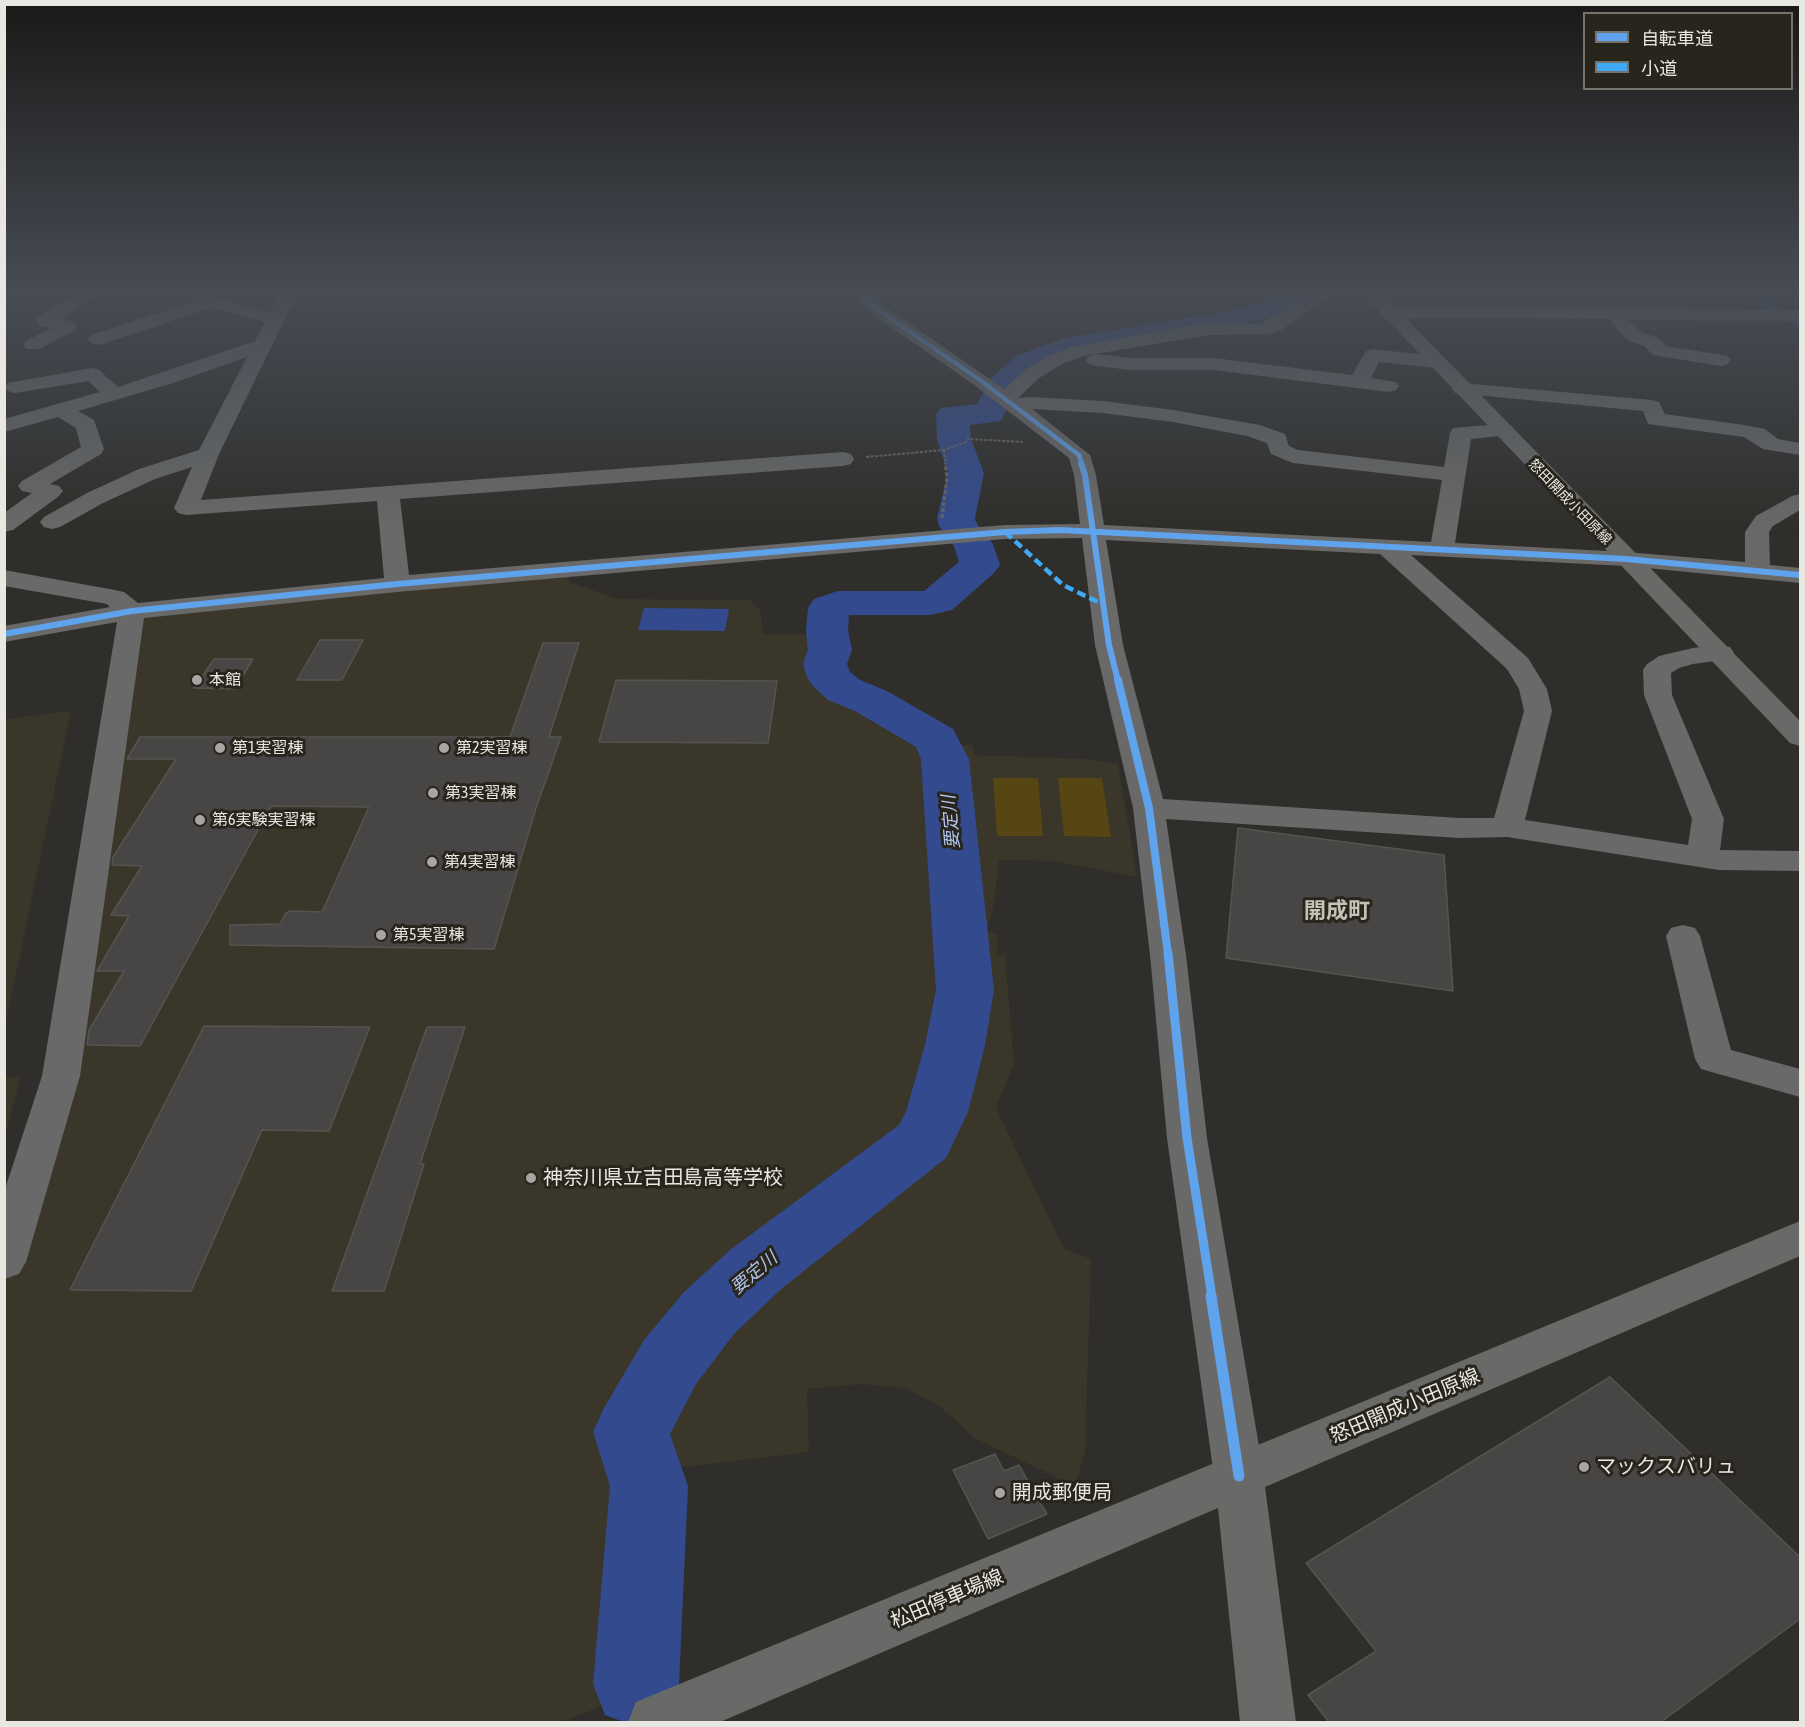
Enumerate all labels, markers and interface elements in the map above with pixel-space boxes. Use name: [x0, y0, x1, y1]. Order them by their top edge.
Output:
legend: [1583, 12, 1793, 90]
text: 自転車道: [1641, 28, 1713, 49]
text: 小道: [1641, 58, 1677, 79]
street label: 怒田開成小田原線: [1525, 456, 1615, 548]
place label: 本館: [209, 670, 241, 690]
marker: 本館: [190, 673, 204, 687]
place label: 第1実習棟: [232, 738, 304, 758]
place label: 第2実習棟: [456, 738, 528, 758]
marker: 第1実習棟: [213, 741, 227, 755]
marker: 第2実習棟: [437, 741, 451, 755]
place label: 第3実習棟: [445, 783, 517, 803]
marker: 第3実習棟: [426, 786, 440, 800]
water label: 要定川: [938, 794, 964, 850]
place label: 第6実験実習棟: [212, 810, 316, 830]
marker: 第6実験実習棟: [193, 813, 207, 827]
place label: 第4実習棟: [444, 852, 516, 872]
marker: 第4実習棟: [425, 855, 439, 869]
district label: 開成町: [1304, 898, 1370, 924]
place label: 第5実習棟: [393, 925, 465, 945]
marker: 第5実習棟: [374, 928, 388, 942]
place label: 神奈川県立吉田島高等学校: [543, 1166, 783, 1190]
marker: 神奈川県立吉田島高等学校: [524, 1171, 538, 1185]
water label: 要定川: [726, 1247, 782, 1299]
street label: 怒田開成小田原線: [1327, 1364, 1483, 1448]
place label: マックスバリュ: [1596, 1455, 1736, 1479]
marker: マックスバリュ: [1577, 1460, 1591, 1474]
place label: 開成郵便局: [1012, 1481, 1112, 1505]
marker: 開成郵便局: [993, 1486, 1007, 1500]
street label: 松田停車場線: [887, 1565, 1007, 1633]

